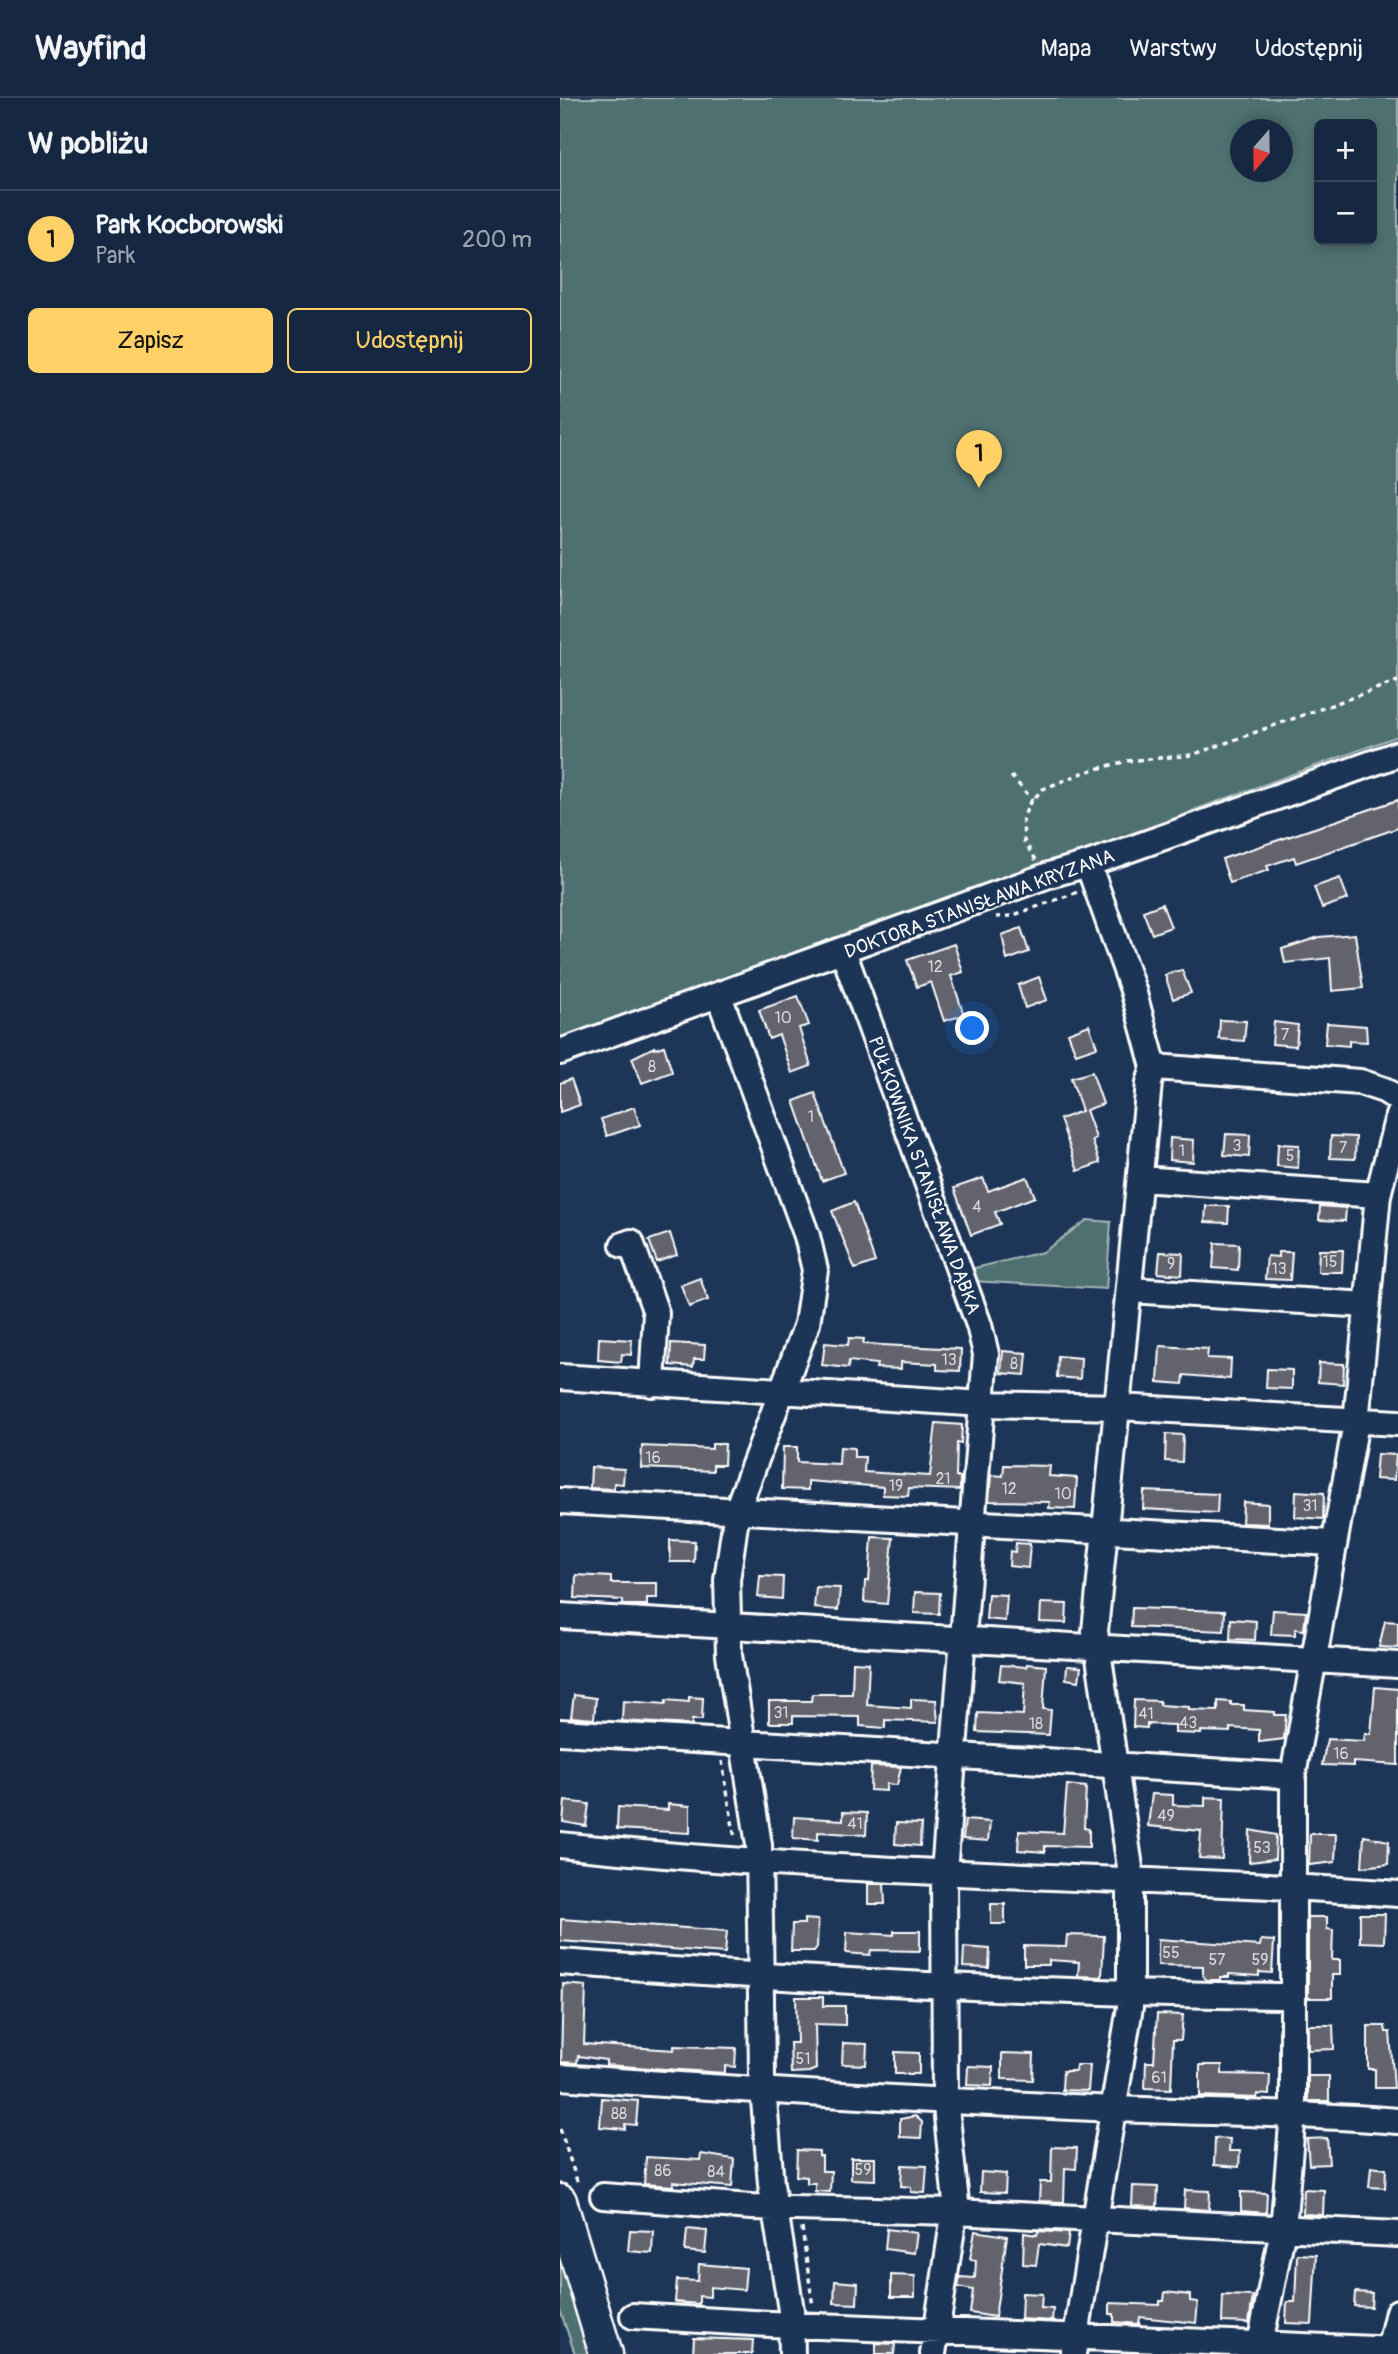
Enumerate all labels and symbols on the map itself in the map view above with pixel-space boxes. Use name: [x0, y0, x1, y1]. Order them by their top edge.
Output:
north arrow: [1230, 119, 1293, 182]
pin: 1: [956, 430, 1002, 488]
street label: DOKTORA STANISŁAWA KRYZANA: [841, 844, 1118, 964]
house number: 12: [927, 957, 943, 977]
house number: 10: [774, 1008, 792, 1028]
your location: [955, 1011, 989, 1045]
house number: 7: [1281, 1025, 1290, 1045]
street label: PUŁKOWNIKA STANISŁAWA DĄBKA: [862, 1033, 986, 1318]
house number: 8: [648, 1057, 656, 1077]
house number: 1: [808, 1107, 814, 1127]
house number: 3: [1233, 1136, 1242, 1156]
house number: 7: [1339, 1138, 1348, 1158]
house number: 1: [1179, 1141, 1185, 1161]
house number: 5: [1286, 1146, 1294, 1166]
house number: 4: [972, 1197, 982, 1217]
house number: 15: [1323, 1252, 1337, 1272]
house number: 9: [1167, 1254, 1175, 1274]
house number: 13: [1271, 1259, 1287, 1279]
house number: 13: [941, 1350, 957, 1370]
house number: 8: [1010, 1354, 1018, 1374]
house number: 16: [645, 1448, 661, 1468]
house number: 21: [935, 1469, 951, 1489]
house number: 19: [889, 1476, 903, 1496]
house number: 12: [1001, 1479, 1017, 1499]
house number: 10: [1054, 1484, 1072, 1504]
house number: 31: [1302, 1496, 1318, 1516]
house number: 31: [773, 1703, 789, 1723]
house number: 41: [1138, 1704, 1154, 1724]
house number: 43: [1179, 1713, 1197, 1733]
house number: 18: [1029, 1714, 1043, 1734]
house number: 16: [1333, 1744, 1349, 1764]
house number: 49: [1157, 1806, 1175, 1826]
house number: 41: [847, 1814, 863, 1834]
house number: 53: [1253, 1838, 1271, 1858]
house number: 55: [1162, 1943, 1180, 1963]
house number: 57: [1208, 1950, 1226, 1970]
house number: 59: [1252, 1950, 1268, 1970]
house number: 51: [796, 2049, 810, 2069]
house number: 61: [1151, 2068, 1167, 2088]
house number: 88: [611, 2104, 627, 2124]
house number: 59: [855, 2160, 871, 2180]
house number: 86: [654, 2161, 672, 2181]
house number: 84: [707, 2162, 725, 2182]

